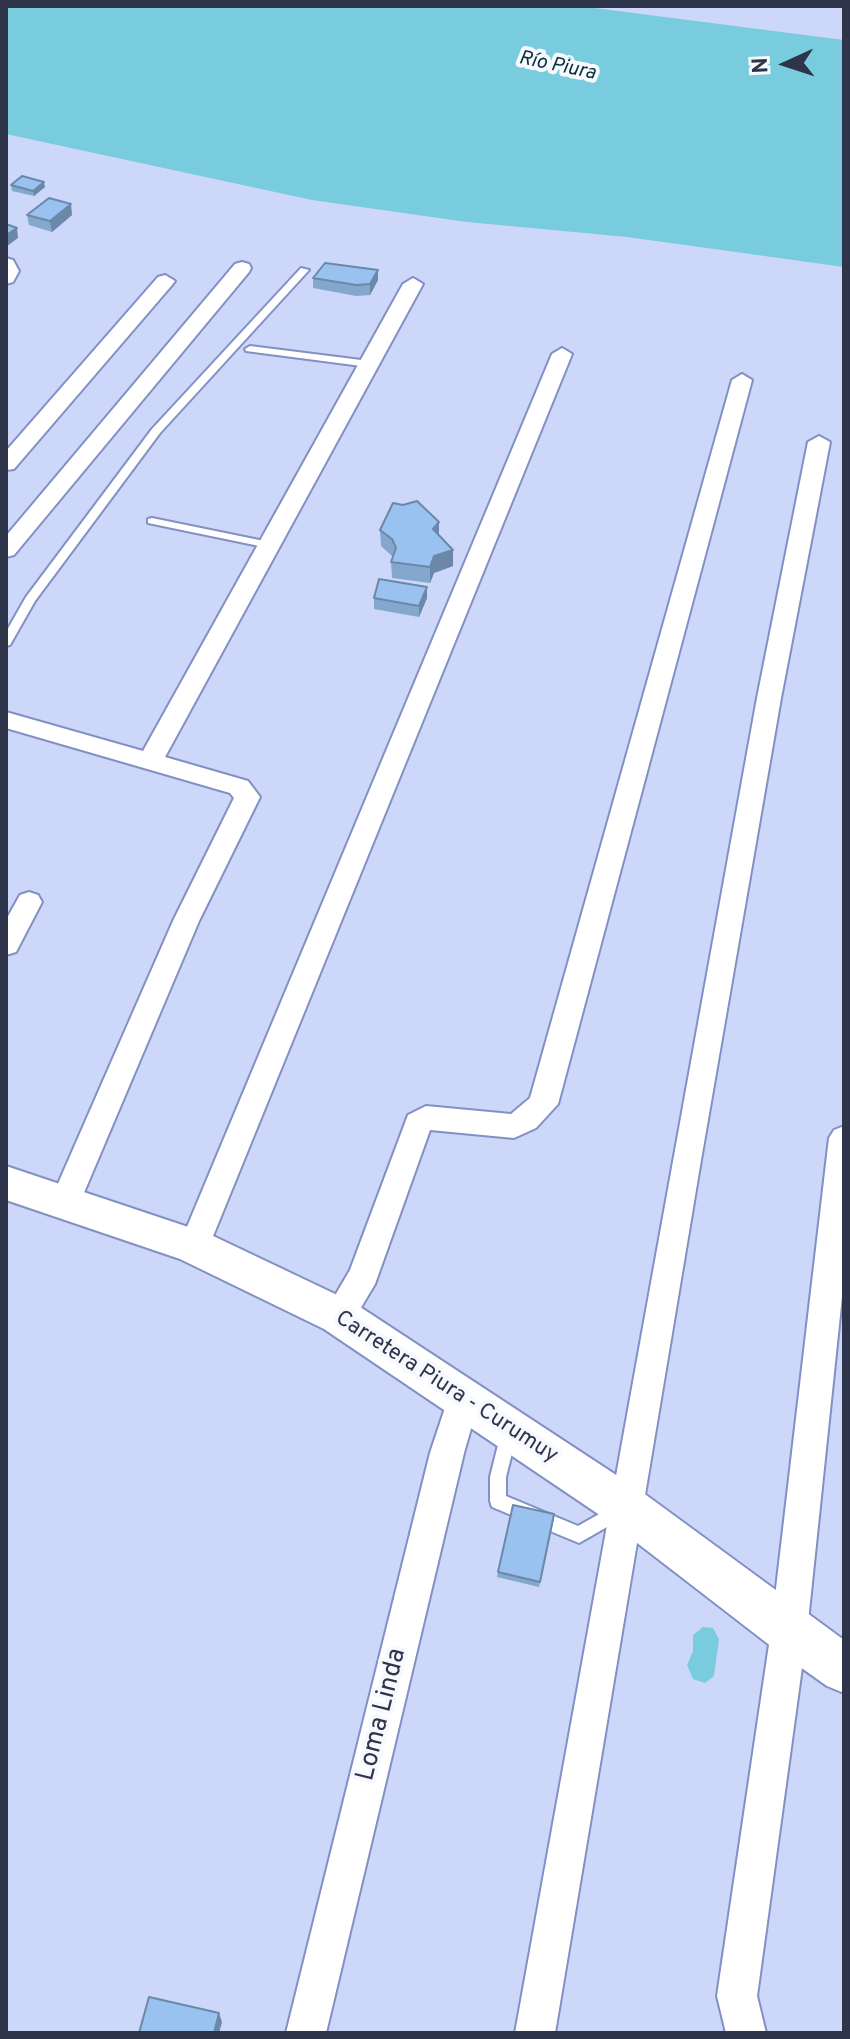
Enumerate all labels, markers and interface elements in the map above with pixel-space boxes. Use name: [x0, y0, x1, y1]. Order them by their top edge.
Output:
north arrow: [746, 24, 826, 104]
water label: Río Piura: [516, 47, 598, 87]
text: N: [748, 57, 775, 74]
street label: Carretera Piura - Curumuy: [330, 1306, 562, 1470]
street label: Loma Linda: [351, 1646, 415, 1784]

